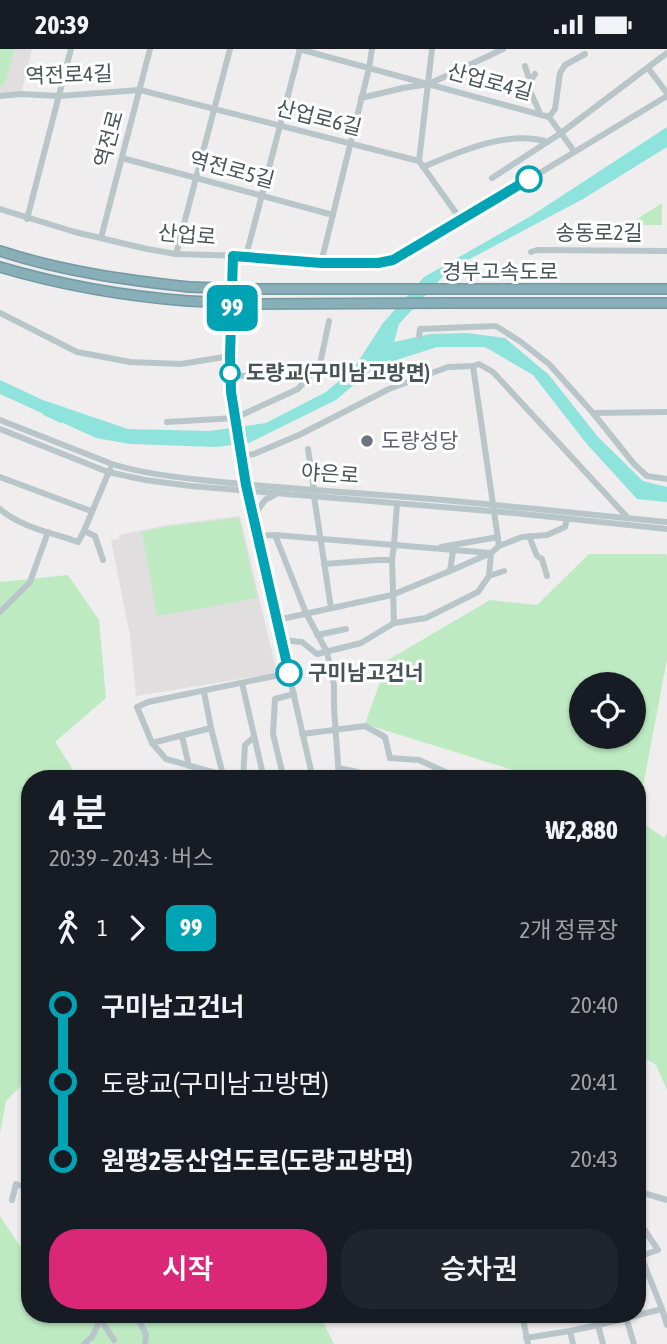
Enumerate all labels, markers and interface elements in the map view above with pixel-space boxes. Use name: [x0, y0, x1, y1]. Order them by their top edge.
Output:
text: 20:39: [35, 10, 89, 40]
street label: 산업로4길: [445, 58, 535, 104]
street label: 역전로4길: [25, 60, 113, 88]
street label: 산업로6길: [274, 95, 364, 139]
street label: 역전로: [89, 108, 127, 170]
street label: 역전로5길: [187, 146, 277, 192]
unlabelled marker: [516, 166, 542, 192]
street label: 산업로: [157, 220, 217, 248]
street label: 송동로2길: [555, 220, 643, 244]
street label: 경부고속도로: [442, 259, 558, 283]
line badge: 99: [201, 285, 264, 331]
text: 99: [221, 294, 243, 321]
place label: 도량교(구미남고방면): [246, 360, 430, 384]
marker: 도량교(구미남고방면): [220, 363, 240, 383]
place label: 도량성당: [381, 428, 458, 452]
marker: 도량성당: [359, 433, 375, 449]
street label: 야은로: [300, 459, 360, 487]
marker: 구미남고건너: [276, 660, 302, 686]
place label: 구미남고건너: [308, 660, 424, 684]
map controls: [569, 672, 646, 749]
button: locate: [569, 672, 646, 749]
text: 4 분: [49, 791, 107, 834]
text: ₩2,880: [546, 815, 618, 845]
text: 20:39 – 20:43 · 버스: [49, 845, 214, 871]
icon: walk: [49, 909, 87, 947]
icon: forward: [118, 909, 156, 947]
text: 99: [180, 914, 202, 941]
text: 1: [97, 915, 108, 941]
text: 2개 정류장: [519, 917, 618, 943]
text: 구미남고건너: [101, 992, 245, 1022]
text: 20:40: [570, 992, 618, 1018]
text: 도량교(구미남고방면): [101, 1069, 329, 1099]
text: 20:41: [570, 1069, 618, 1095]
text: 원평2동산업도로(도량교방면): [101, 1146, 413, 1176]
text: 20:43: [570, 1146, 618, 1172]
button: 시작: [49, 1229, 327, 1309]
button: 승차권: [341, 1229, 618, 1309]

